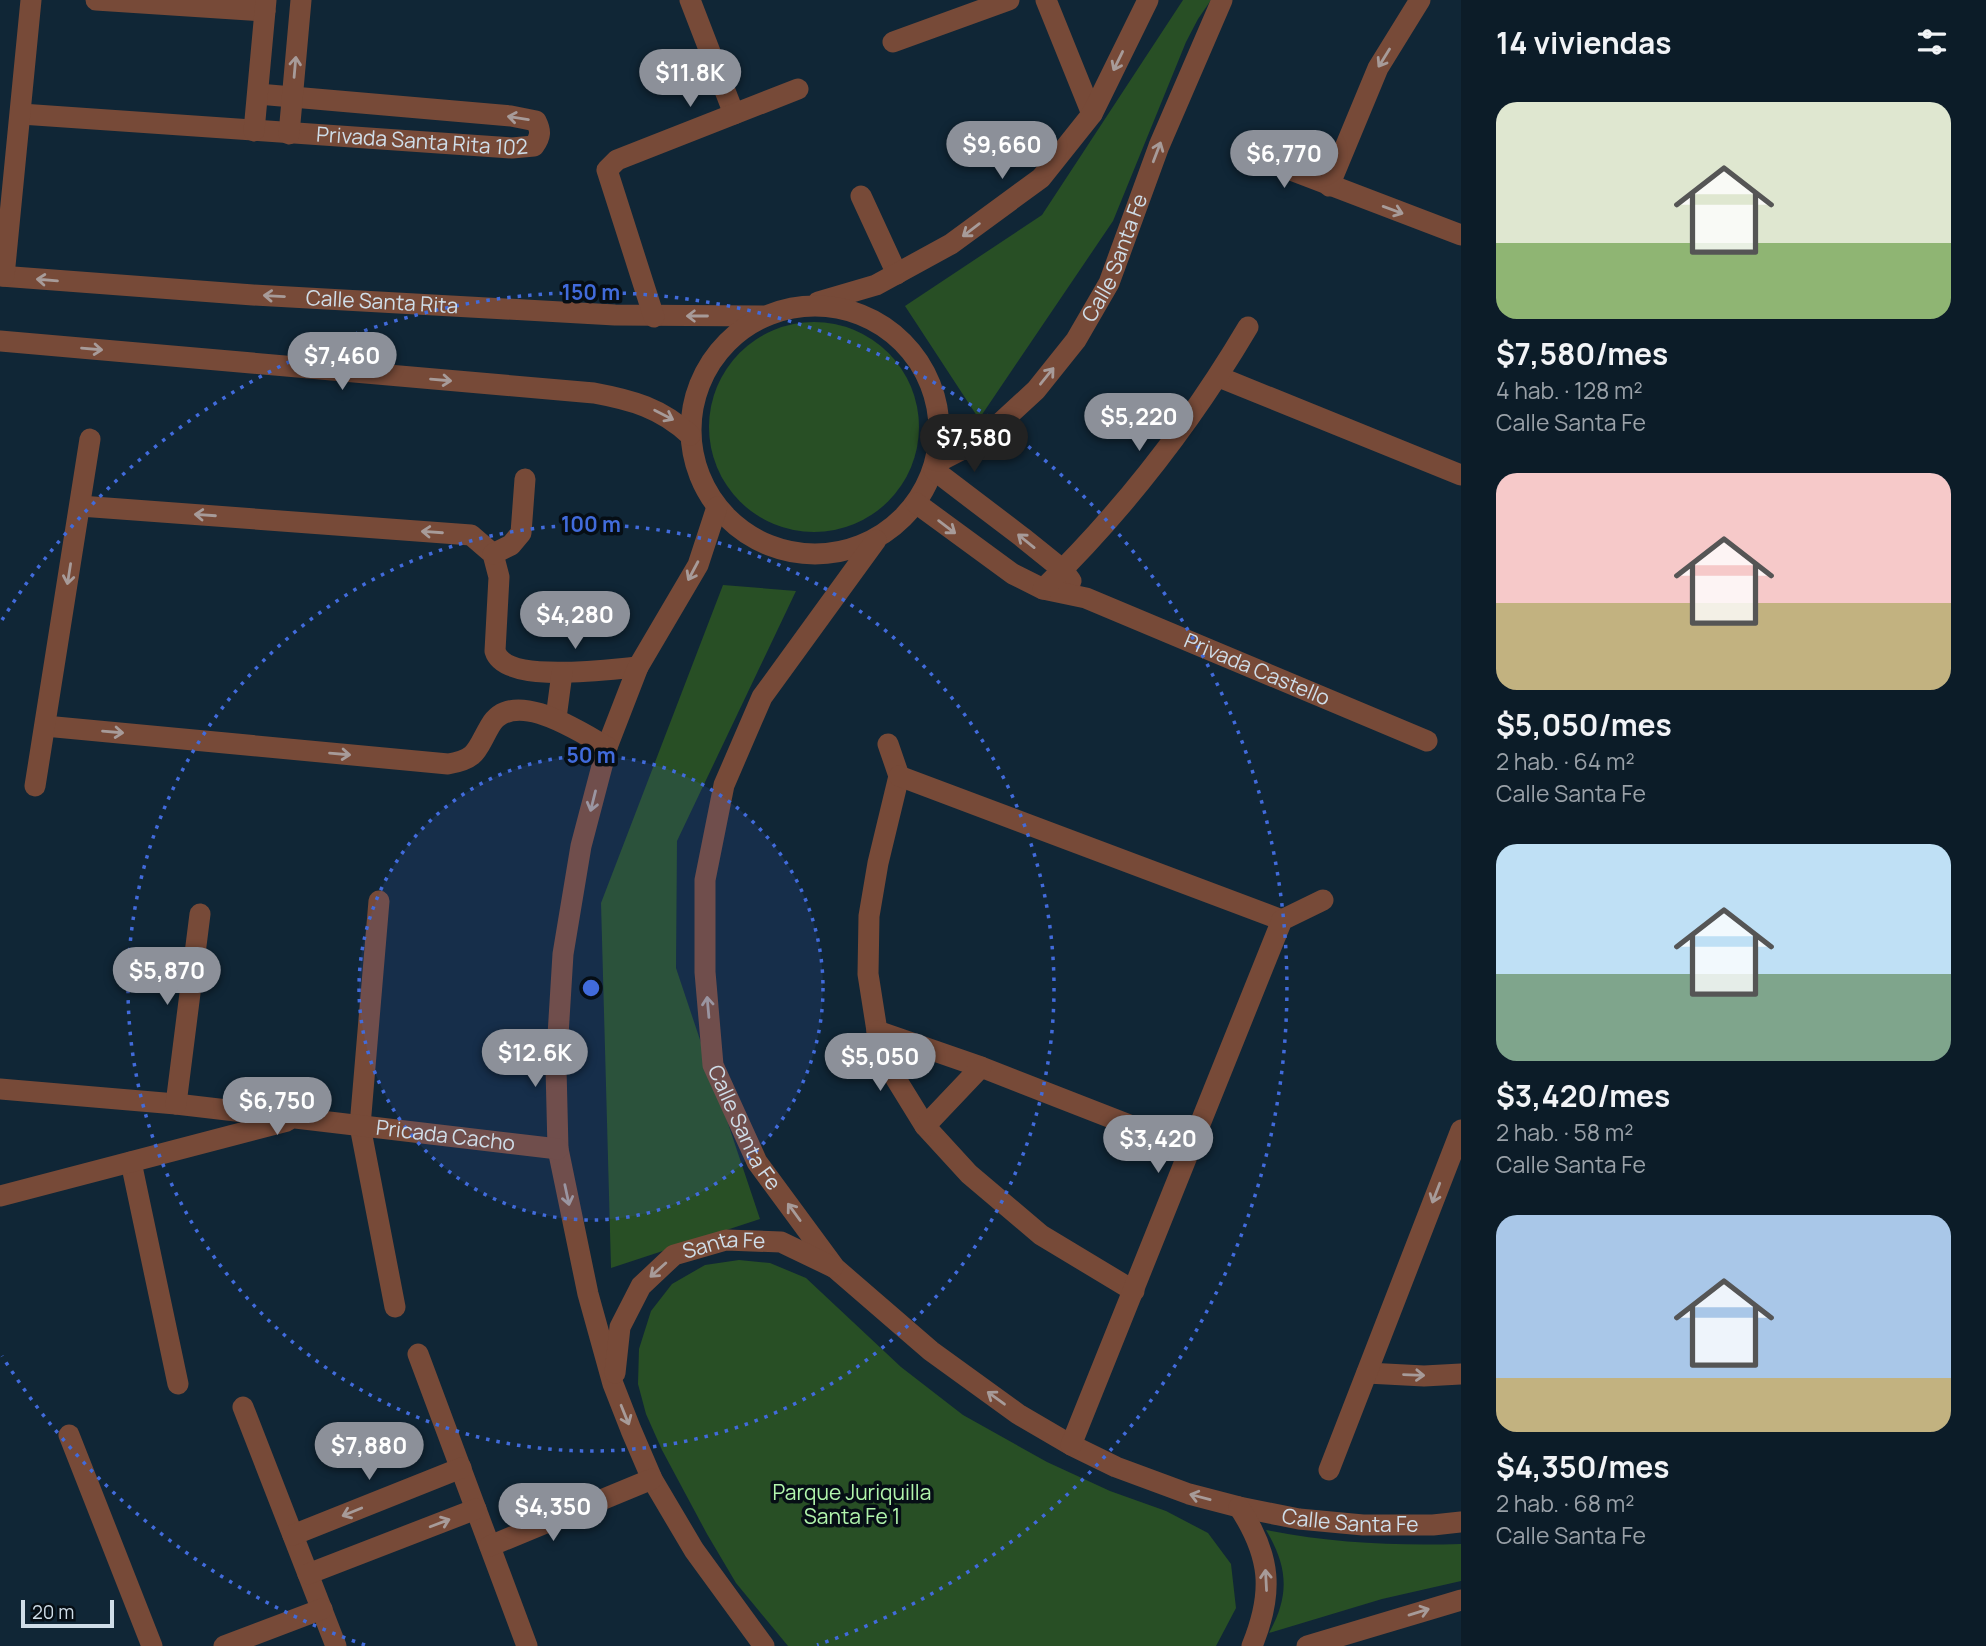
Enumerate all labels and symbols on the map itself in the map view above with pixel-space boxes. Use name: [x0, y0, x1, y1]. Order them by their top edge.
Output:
one-way arrow: [1377, 48, 1392, 67]
pin: $11.8K: [633, 50, 747, 109]
one-way arrow: [1111, 50, 1125, 71]
one-way arrow: [289, 56, 302, 79]
one-way arrow: [507, 111, 530, 124]
street label: Privada Santa Rita 102: [315, 119, 529, 161]
pin: $9,660: [945, 122, 1059, 181]
pin: $6,770: [1227, 130, 1341, 190]
one-way arrow: [1152, 142, 1165, 163]
street label: Calle Santa Fe: [1074, 190, 1153, 327]
one-way arrow: [1381, 204, 1403, 217]
one-way arrow: [962, 222, 981, 237]
one-way arrow: [37, 273, 59, 286]
text: 150 m: [562, 278, 620, 306]
street label: Calle Santa Rita: [305, 283, 459, 319]
one-way arrow: [264, 289, 286, 302]
one-way arrow: [686, 309, 709, 323]
pin: $7,460: [285, 332, 399, 392]
one-way arrow: [81, 343, 103, 356]
one-way arrow: [1039, 368, 1054, 386]
one-way arrow: [429, 373, 452, 386]
pin: $5,220: [1082, 393, 1196, 453]
one-way arrow: [653, 409, 674, 423]
pin: $7,580: [917, 414, 1031, 474]
one-way arrow: [194, 509, 217, 522]
text: 100 m: [561, 510, 621, 538]
one-way arrow: [938, 519, 957, 534]
one-way arrow: [422, 525, 444, 538]
one-way arrow: [1017, 533, 1036, 548]
one-way arrow: [686, 560, 700, 581]
one-way arrow: [63, 562, 76, 585]
pin: $4,280: [518, 592, 632, 651]
street label: Privada Castello: [1180, 626, 1334, 712]
one-way arrow: [101, 726, 124, 739]
text: 50 m: [566, 741, 616, 769]
one-way arrow: [328, 747, 351, 760]
one-way arrow: [586, 789, 599, 812]
pin: $5,870: [110, 948, 224, 1007]
centre of rings: [579, 976, 603, 1000]
one-way arrow: [701, 996, 714, 1018]
pin: $12.6K: [478, 1030, 592, 1089]
pin: $5,050: [823, 1034, 937, 1093]
street label: Calle Santa Fe: [702, 1060, 788, 1195]
pin: $6,750: [220, 1078, 334, 1137]
street label: Pricada Cacho: [374, 1113, 517, 1157]
pin: $3,420: [1101, 1116, 1215, 1175]
one-way arrow: [1429, 1182, 1442, 1204]
one-way arrow: [561, 1183, 575, 1206]
one-way arrow: [786, 1204, 801, 1222]
street label: Santa Fe: [679, 1225, 766, 1265]
one-way arrow: [649, 1262, 667, 1278]
one-way arrow: [1402, 1369, 1425, 1382]
one-way arrow: [987, 1391, 1006, 1405]
one-way arrow: [620, 1404, 633, 1425]
pin: $7,880: [312, 1422, 426, 1482]
park label: Parque Juriquilla Santa Fe 1: [773, 1478, 931, 1530]
pin: $4,350: [496, 1484, 610, 1543]
one-way arrow: [1189, 1489, 1211, 1502]
street label: Calle Santa Fe: [1280, 1501, 1418, 1538]
one-way arrow: [341, 1506, 363, 1519]
one-way arrow: [428, 1515, 450, 1528]
one-way arrow: [1259, 1569, 1272, 1592]
scale bar: [21, 1597, 114, 1629]
one-way arrow: [1408, 1605, 1430, 1618]

